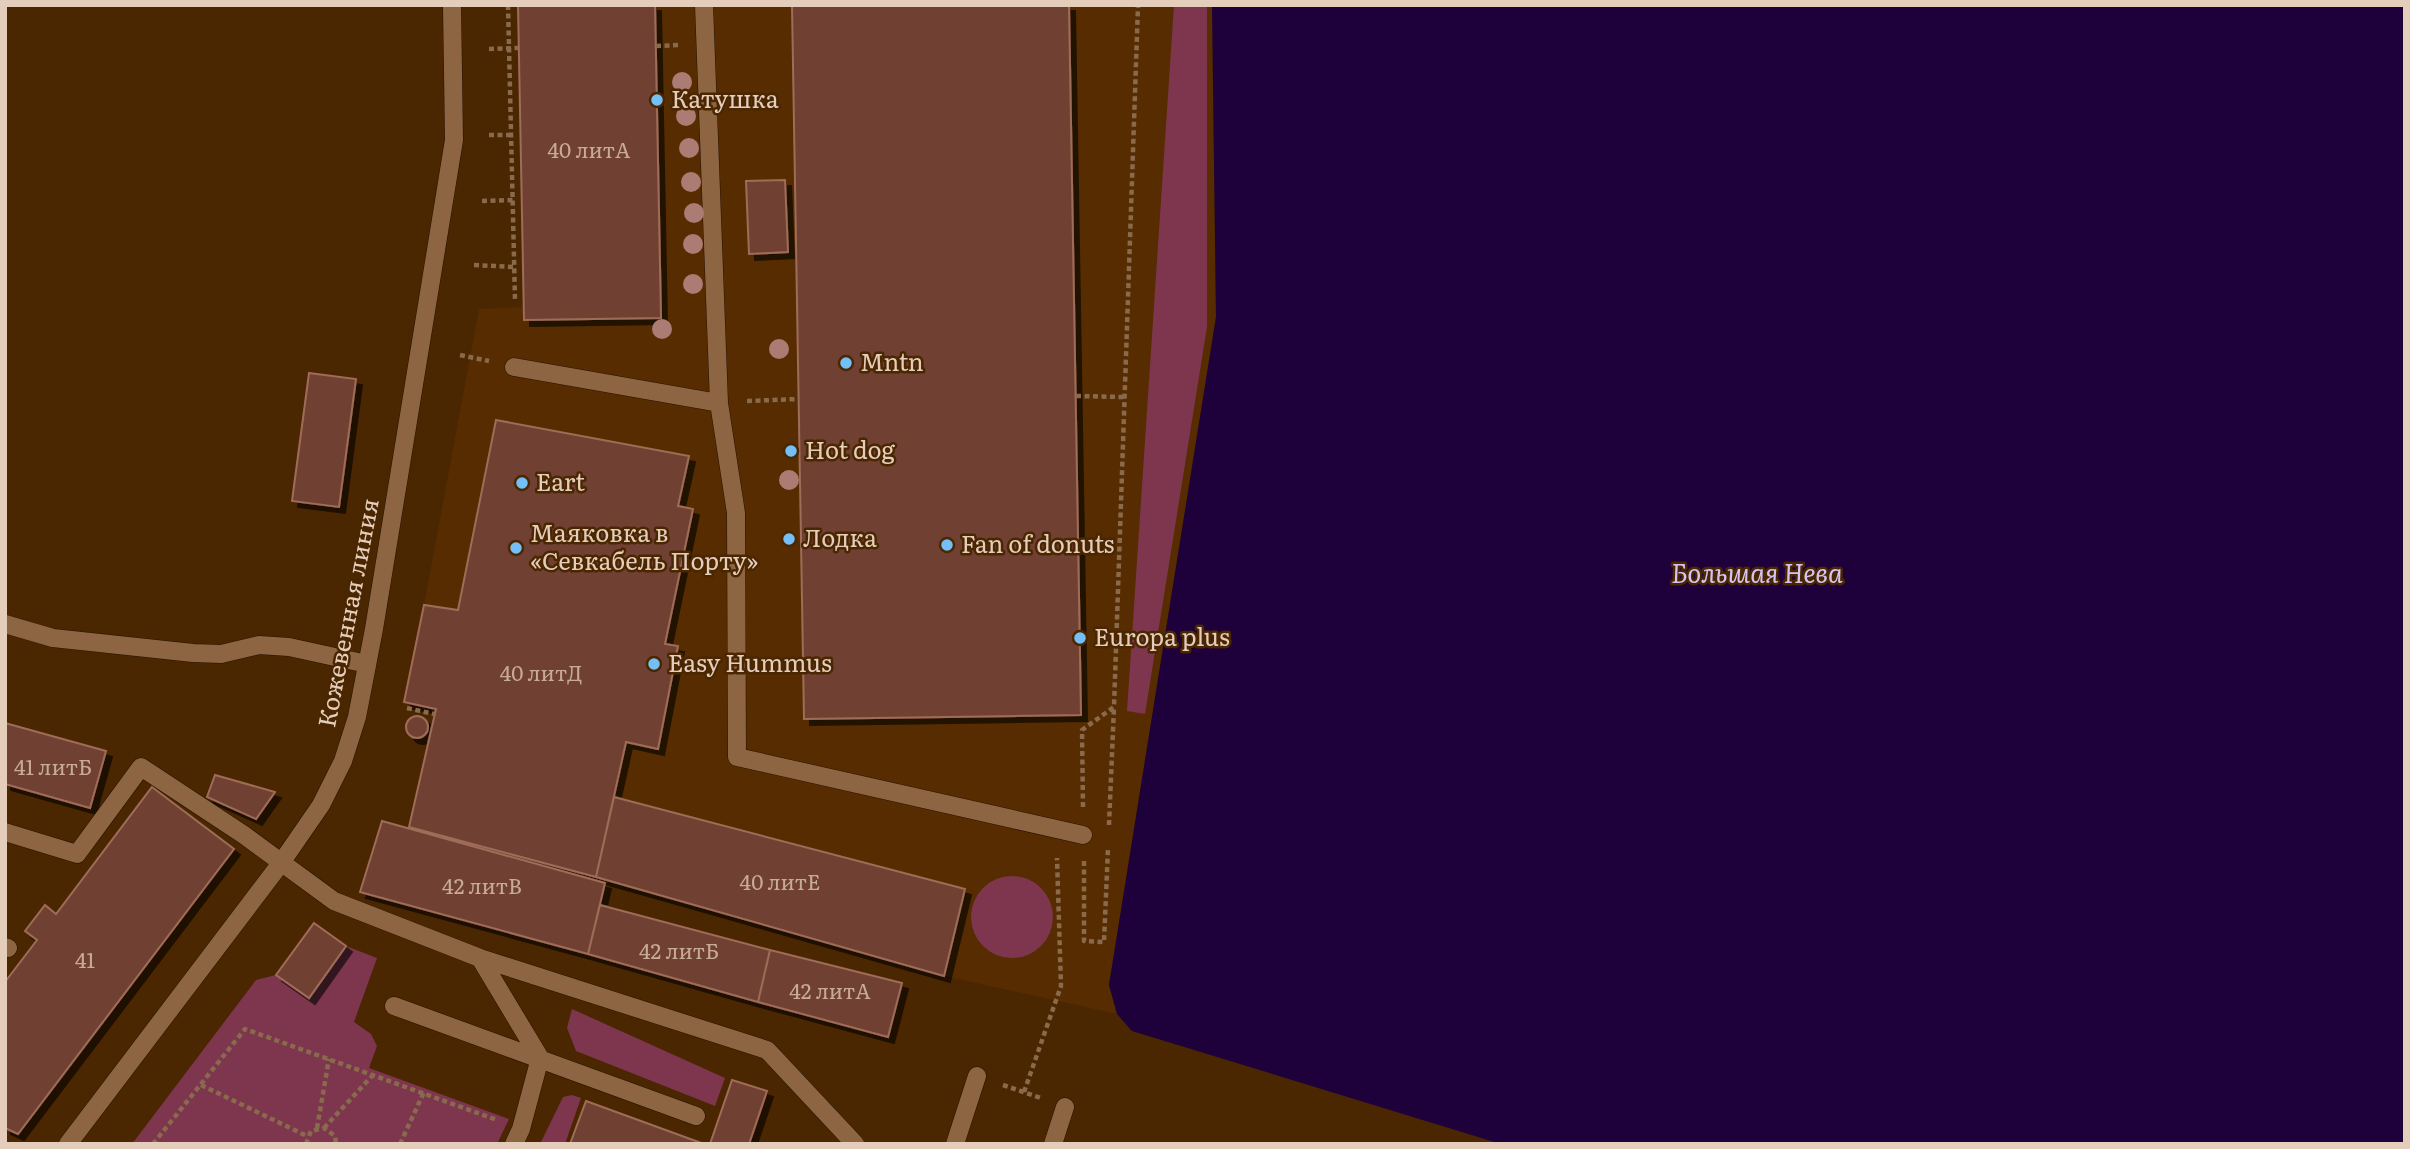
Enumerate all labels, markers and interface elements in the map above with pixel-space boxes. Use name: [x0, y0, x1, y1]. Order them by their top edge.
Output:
place label: Катушка: [671, 80, 779, 115]
marker: Катушка: [649, 92, 665, 108]
house number: 40 литА: [548, 133, 631, 164]
place label: Mntn: [860, 343, 924, 378]
marker: Mntn: [838, 355, 854, 371]
place label: Hot dog: [805, 431, 896, 466]
marker: Hot dog: [783, 443, 799, 459]
place label: Eart: [536, 463, 585, 498]
marker: Eart: [514, 475, 530, 491]
street label: Кожевенная линия: [307, 495, 386, 730]
place label: Маяковка в «Севкабель Порту»: [530, 514, 759, 577]
place label: Лодка: [803, 519, 877, 554]
place label: Fan of donuts: [961, 525, 1115, 560]
marker: Лодка: [781, 531, 797, 547]
marker: Fan of donuts: [939, 537, 955, 553]
marker: Маяковка в «Севкабель Порту»: [508, 540, 524, 556]
water label: Большая Нева: [1671, 552, 1843, 591]
place label: Europa plus: [1094, 618, 1230, 653]
marker: Europa plus: [1072, 630, 1088, 646]
place label: Easy Hummus: [668, 644, 832, 679]
house number: 40 литД: [500, 656, 582, 687]
marker: Easy Hummus: [646, 656, 662, 672]
house number: 41 литБ: [14, 750, 92, 781]
house number: 40 литЕ: [740, 865, 820, 896]
house number: 42 литВ: [442, 869, 522, 900]
house number: 42 литБ: [639, 934, 719, 965]
house number: 41: [75, 943, 96, 974]
house number: 42 литА: [789, 974, 871, 1005]

